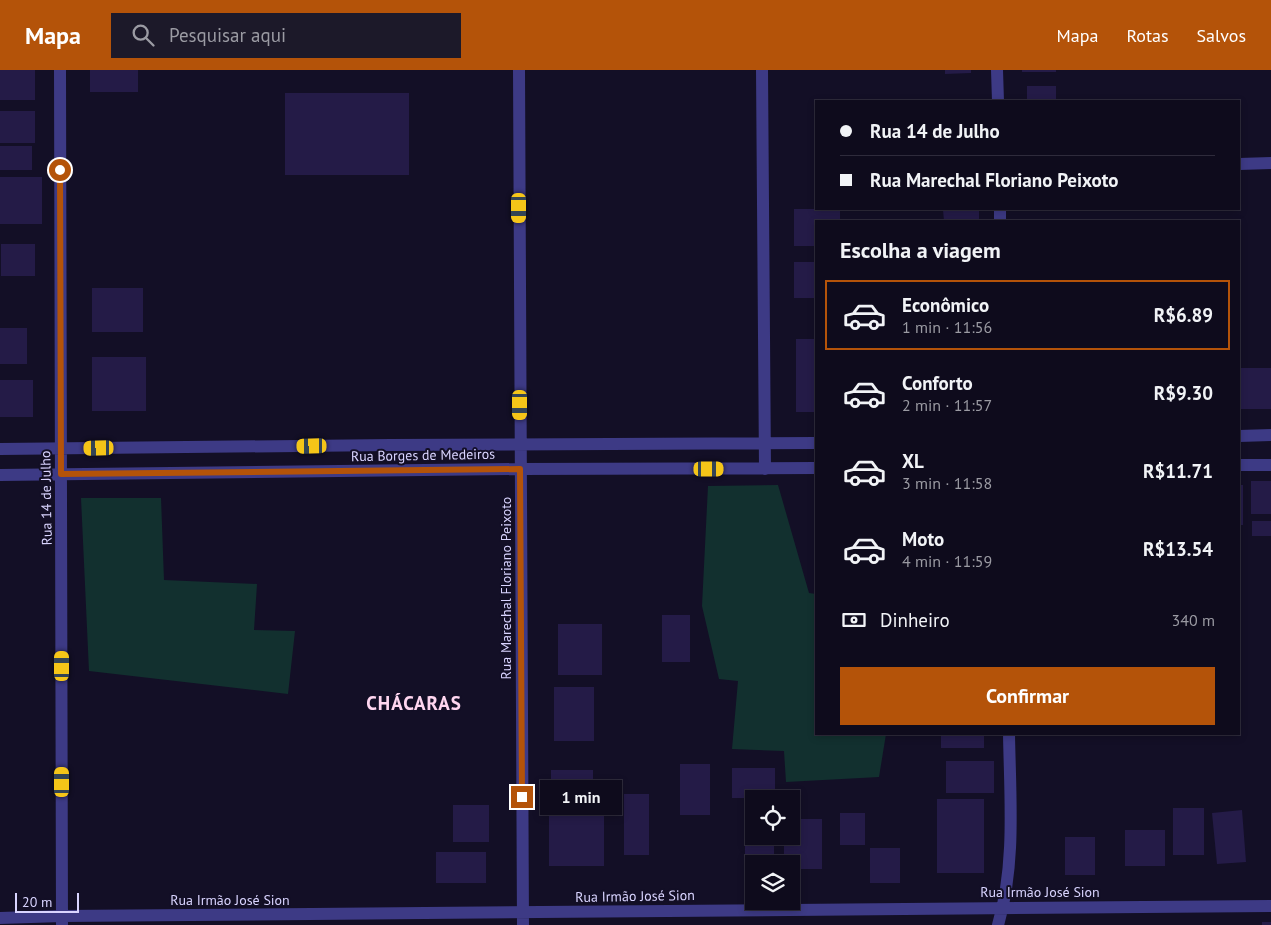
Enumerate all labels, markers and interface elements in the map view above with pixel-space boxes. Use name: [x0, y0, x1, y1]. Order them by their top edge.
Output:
search box: [111, 13, 461, 58]
text: Mapa: [25, 20, 81, 51]
icon: search: [129, 21, 157, 49]
text: Pesquisar aqui: [169, 23, 286, 47]
text: Mapa: [1057, 24, 1098, 47]
text: Rotas: [1126, 24, 1169, 47]
text: Salvos: [1197, 24, 1246, 47]
text: Rua 14 de Julho: [870, 119, 1000, 143]
route start: [49, 159, 71, 181]
text: Rua Marechal Floriano Peixoto: [870, 168, 1119, 192]
car: [511, 193, 526, 223]
text: Escolha a viagem: [840, 236, 1001, 264]
icon: car: [842, 293, 887, 338]
text: Econômico: [902, 293, 989, 317]
text: R$6.89: [1154, 303, 1213, 327]
text: 1 min · 11:56: [902, 317, 992, 337]
icon: car: [842, 371, 887, 416]
text: Conforto: [902, 371, 973, 395]
text: R$9.30: [1154, 381, 1213, 405]
car: [512, 390, 527, 420]
text: 2 min · 11:57: [902, 395, 992, 415]
car: [296, 438, 327, 454]
car: [83, 440, 114, 456]
street label: Rua Borges de Medeiros: [351, 445, 495, 465]
icon: car: [842, 449, 887, 494]
text: XL: [902, 449, 924, 473]
street label: Rua 14 de Julho: [36, 451, 56, 545]
text: R$11.71: [1143, 459, 1213, 483]
car: [694, 462, 724, 477]
text: 3 min · 11:58: [902, 473, 992, 493]
street label: Rua Marechal Floriano Peixoto: [497, 497, 515, 679]
icon: car: [842, 527, 887, 572]
text: Moto: [902, 527, 944, 551]
text: R$13.54: [1143, 537, 1213, 561]
text: 4 min · 11:59: [902, 551, 992, 571]
icon: cash: [840, 606, 868, 634]
text: Dinheiro: [880, 608, 950, 632]
text: 340 m: [1172, 610, 1215, 630]
car: [54, 651, 69, 681]
button: Confirmar: [840, 667, 1215, 725]
district label: CHÁCARAS: [366, 691, 462, 715]
car: [54, 767, 69, 797]
callout: 1 min: [540, 780, 622, 814]
route end: [511, 786, 533, 808]
text: 1 min: [561, 787, 601, 807]
map controls: [745, 790, 800, 910]
button: locate: [745, 790, 800, 845]
button: layers: [745, 855, 800, 910]
street label: Rua Irmão José Sion: [980, 883, 1100, 901]
street label: Rua Irmão José Sion: [575, 886, 695, 906]
scale bar: [15, 890, 79, 913]
street label: Rua Irmão José Sion: [170, 891, 290, 909]
text: 20 m: [22, 893, 52, 911]

